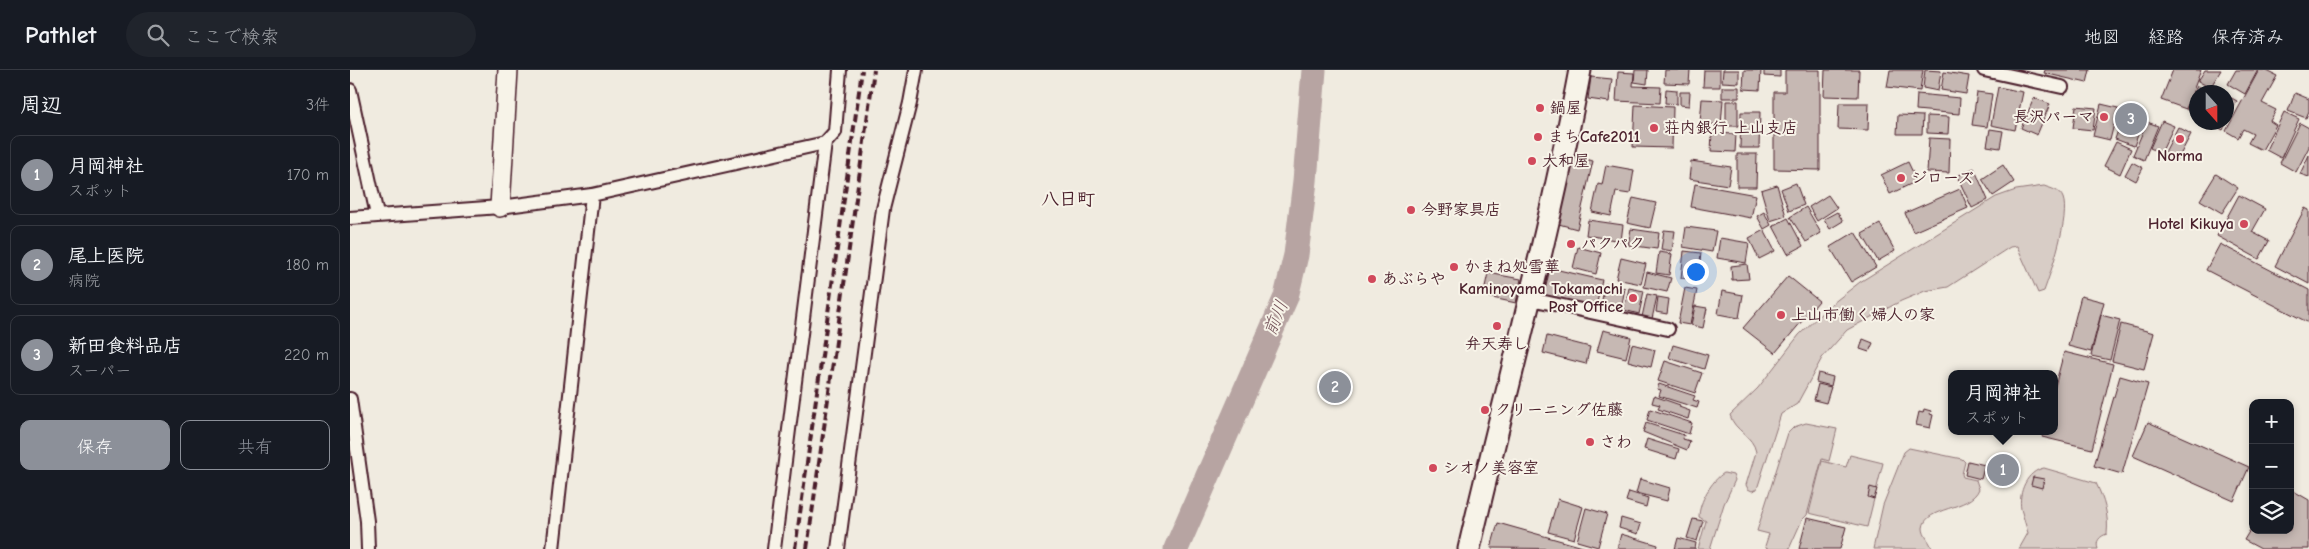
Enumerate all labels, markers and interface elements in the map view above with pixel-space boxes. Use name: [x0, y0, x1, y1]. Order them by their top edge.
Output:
search box: [126, 12, 476, 57]
text: Pathlet: [25, 21, 96, 49]
icon: search: [144, 21, 172, 49]
text: ここで検索: [184, 26, 279, 48]
text: 地図: [2084, 27, 2120, 48]
text: 経路: [2148, 27, 2184, 48]
text: 保存済み: [2212, 27, 2284, 48]
north arrow: [2189, 85, 2234, 130]
text: 周辺: [20, 93, 62, 117]
text: 3件: [306, 96, 330, 114]
place label: 鍋屋: [1550, 99, 1582, 117]
pin: 3: [2115, 100, 2147, 138]
marker: 鍋屋: [1534, 102, 1546, 114]
place label: 長沢パーマ: [2013, 108, 2094, 126]
marker: 長沢パーマ: [2098, 111, 2110, 123]
place label: 荘内銀行 上山支店: [1664, 119, 1798, 137]
marker: 荘内銀行 上山支店: [1648, 122, 1660, 134]
place label: まちCafe2011: [1548, 128, 1640, 146]
marker: まちCafe2011: [1532, 131, 1544, 143]
marker: Norma: [2174, 133, 2186, 145]
place label: Norma: [2157, 147, 2203, 165]
place label: 大和屋: [1542, 152, 1590, 170]
text: 月岡神社: [68, 155, 144, 177]
marker: 大和屋: [1526, 155, 1538, 167]
text: 1: [34, 166, 40, 184]
text: 170 m: [287, 166, 329, 184]
place label: ジローズ: [1911, 169, 1974, 187]
marker: ジローズ: [1895, 172, 1907, 184]
text: スポット: [68, 182, 132, 200]
district label: 八日町: [1041, 189, 1095, 210]
place label: 今野家具店: [1421, 201, 1501, 219]
marker: 今野家具店: [1405, 204, 1417, 216]
place label: Hotel Kikuya: [2148, 215, 2234, 233]
marker: Hotel Kikuya: [2238, 218, 2250, 230]
place label: パクパク: [1581, 235, 1645, 253]
marker: パクパク: [1565, 238, 1577, 250]
text: 尾上医院: [68, 245, 144, 267]
text: 2: [33, 256, 41, 274]
text: 180 m: [286, 256, 329, 274]
place label: かまね処雪華: [1464, 258, 1560, 276]
your location: [1683, 259, 1709, 285]
marker: かまね処雪華: [1448, 261, 1460, 273]
place label: あぶらや: [1382, 270, 1446, 288]
text: 病院: [68, 272, 100, 290]
marker: あぶらや: [1366, 273, 1378, 285]
place label: Kaminoyama Tokamachi Post Office: [1459, 280, 1623, 316]
marker: Kaminoyama Tokamachi Post Office: [1627, 292, 1639, 304]
water label: 前川: [1259, 297, 1293, 339]
place label: 上山市働く婦人の家: [1791, 306, 1935, 324]
marker: 上山市働く婦人の家: [1775, 309, 1787, 321]
marker: 弁天寿し: [1491, 320, 1503, 332]
text: 新田食料品店: [68, 335, 182, 357]
place label: 弁天寿し: [1465, 335, 1529, 353]
text: 3: [33, 346, 41, 364]
text: 220 m: [284, 346, 329, 364]
text: スーパー: [68, 362, 131, 380]
pin: 2: [1319, 368, 1351, 406]
popup: [1948, 370, 2058, 435]
text: 月岡神社: [1965, 382, 2041, 404]
map controls: [2249, 399, 2294, 534]
button: +: [2249, 399, 2294, 444]
place label: クリーニング佐藤: [1495, 401, 1623, 419]
marker: クリーニング佐藤: [1479, 404, 1491, 416]
text: スポット: [1965, 409, 2029, 427]
button: 保存: [20, 420, 170, 470]
button: 共有: [180, 420, 330, 470]
place label: さわ: [1600, 433, 1632, 451]
marker: さわ: [1584, 436, 1596, 448]
button: −: [2249, 444, 2294, 489]
pin: 1: [1987, 451, 2019, 489]
place label: シオノ美容室: [1443, 459, 1539, 477]
marker: シオノ美容室: [1427, 462, 1439, 474]
button: layers: [2249, 489, 2294, 534]

